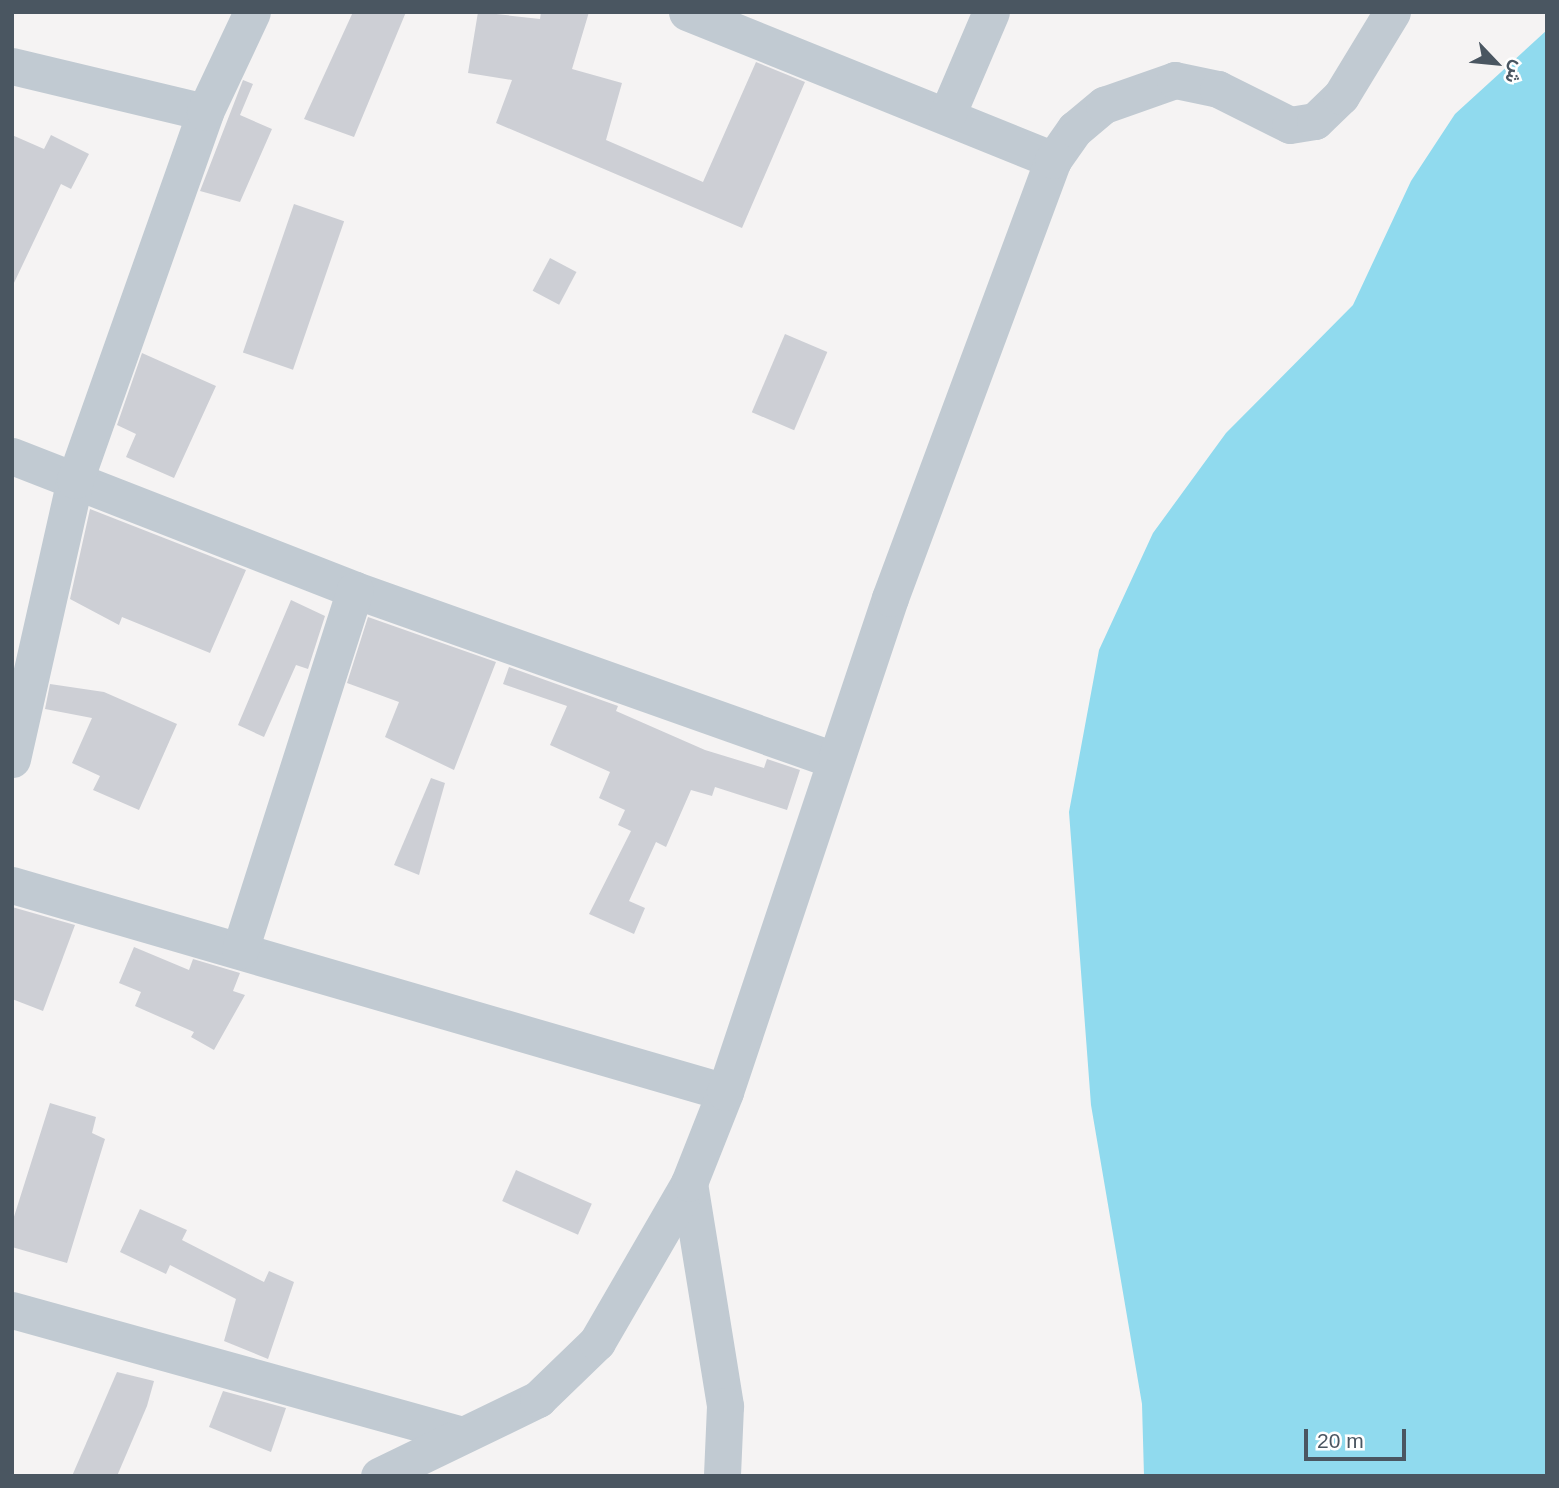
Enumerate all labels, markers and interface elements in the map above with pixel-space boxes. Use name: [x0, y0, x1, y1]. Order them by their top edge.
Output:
north arrow: [1461, 28, 1531, 98]
text: ش: [1501, 58, 1530, 87]
scale bar: [1307, 1414, 1408, 1458]
text: 20 m: [1317, 1429, 1364, 1452]

